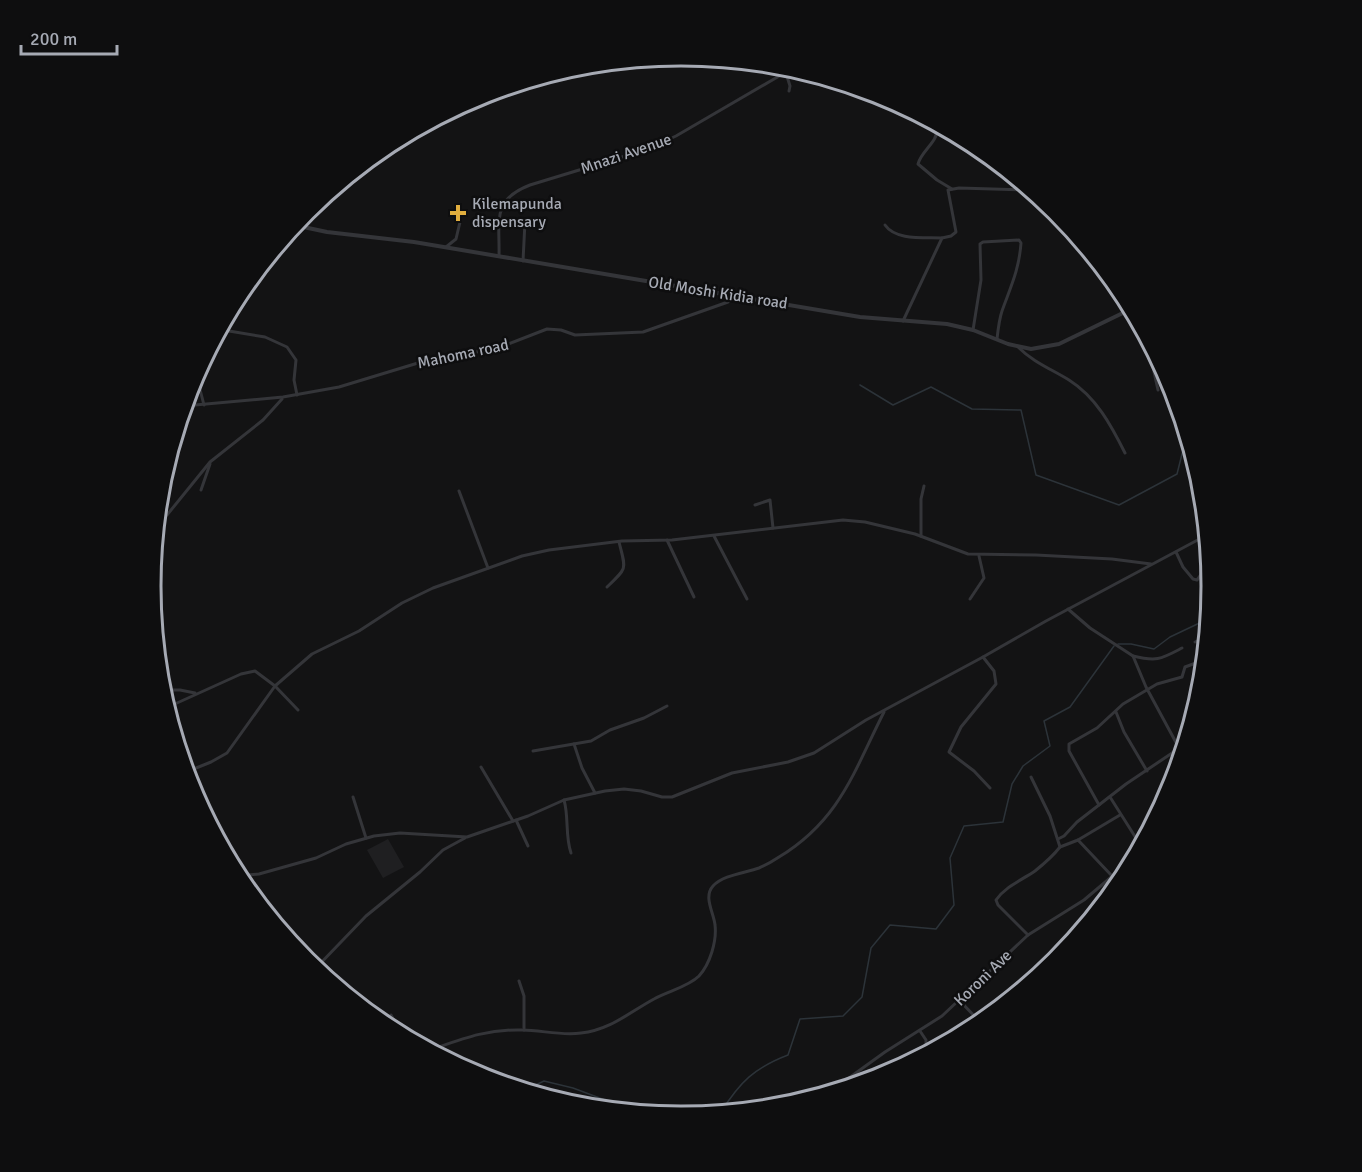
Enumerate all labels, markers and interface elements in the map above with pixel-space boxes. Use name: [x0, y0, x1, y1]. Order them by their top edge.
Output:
scale bar: [21, 18, 117, 56]
text: 200 m: [30, 28, 77, 50]
street label: Mnazi Avenue: [578, 129, 674, 179]
place label: Kilemapunda dispensary: [472, 194, 562, 232]
marker: Kilemapunda dispensary: [449, 204, 467, 222]
street label: Old Moshi Kidia road: [647, 272, 789, 314]
street label: Mahoma road: [415, 335, 511, 373]
street label: Koroni Ave: [950, 946, 1016, 1010]

